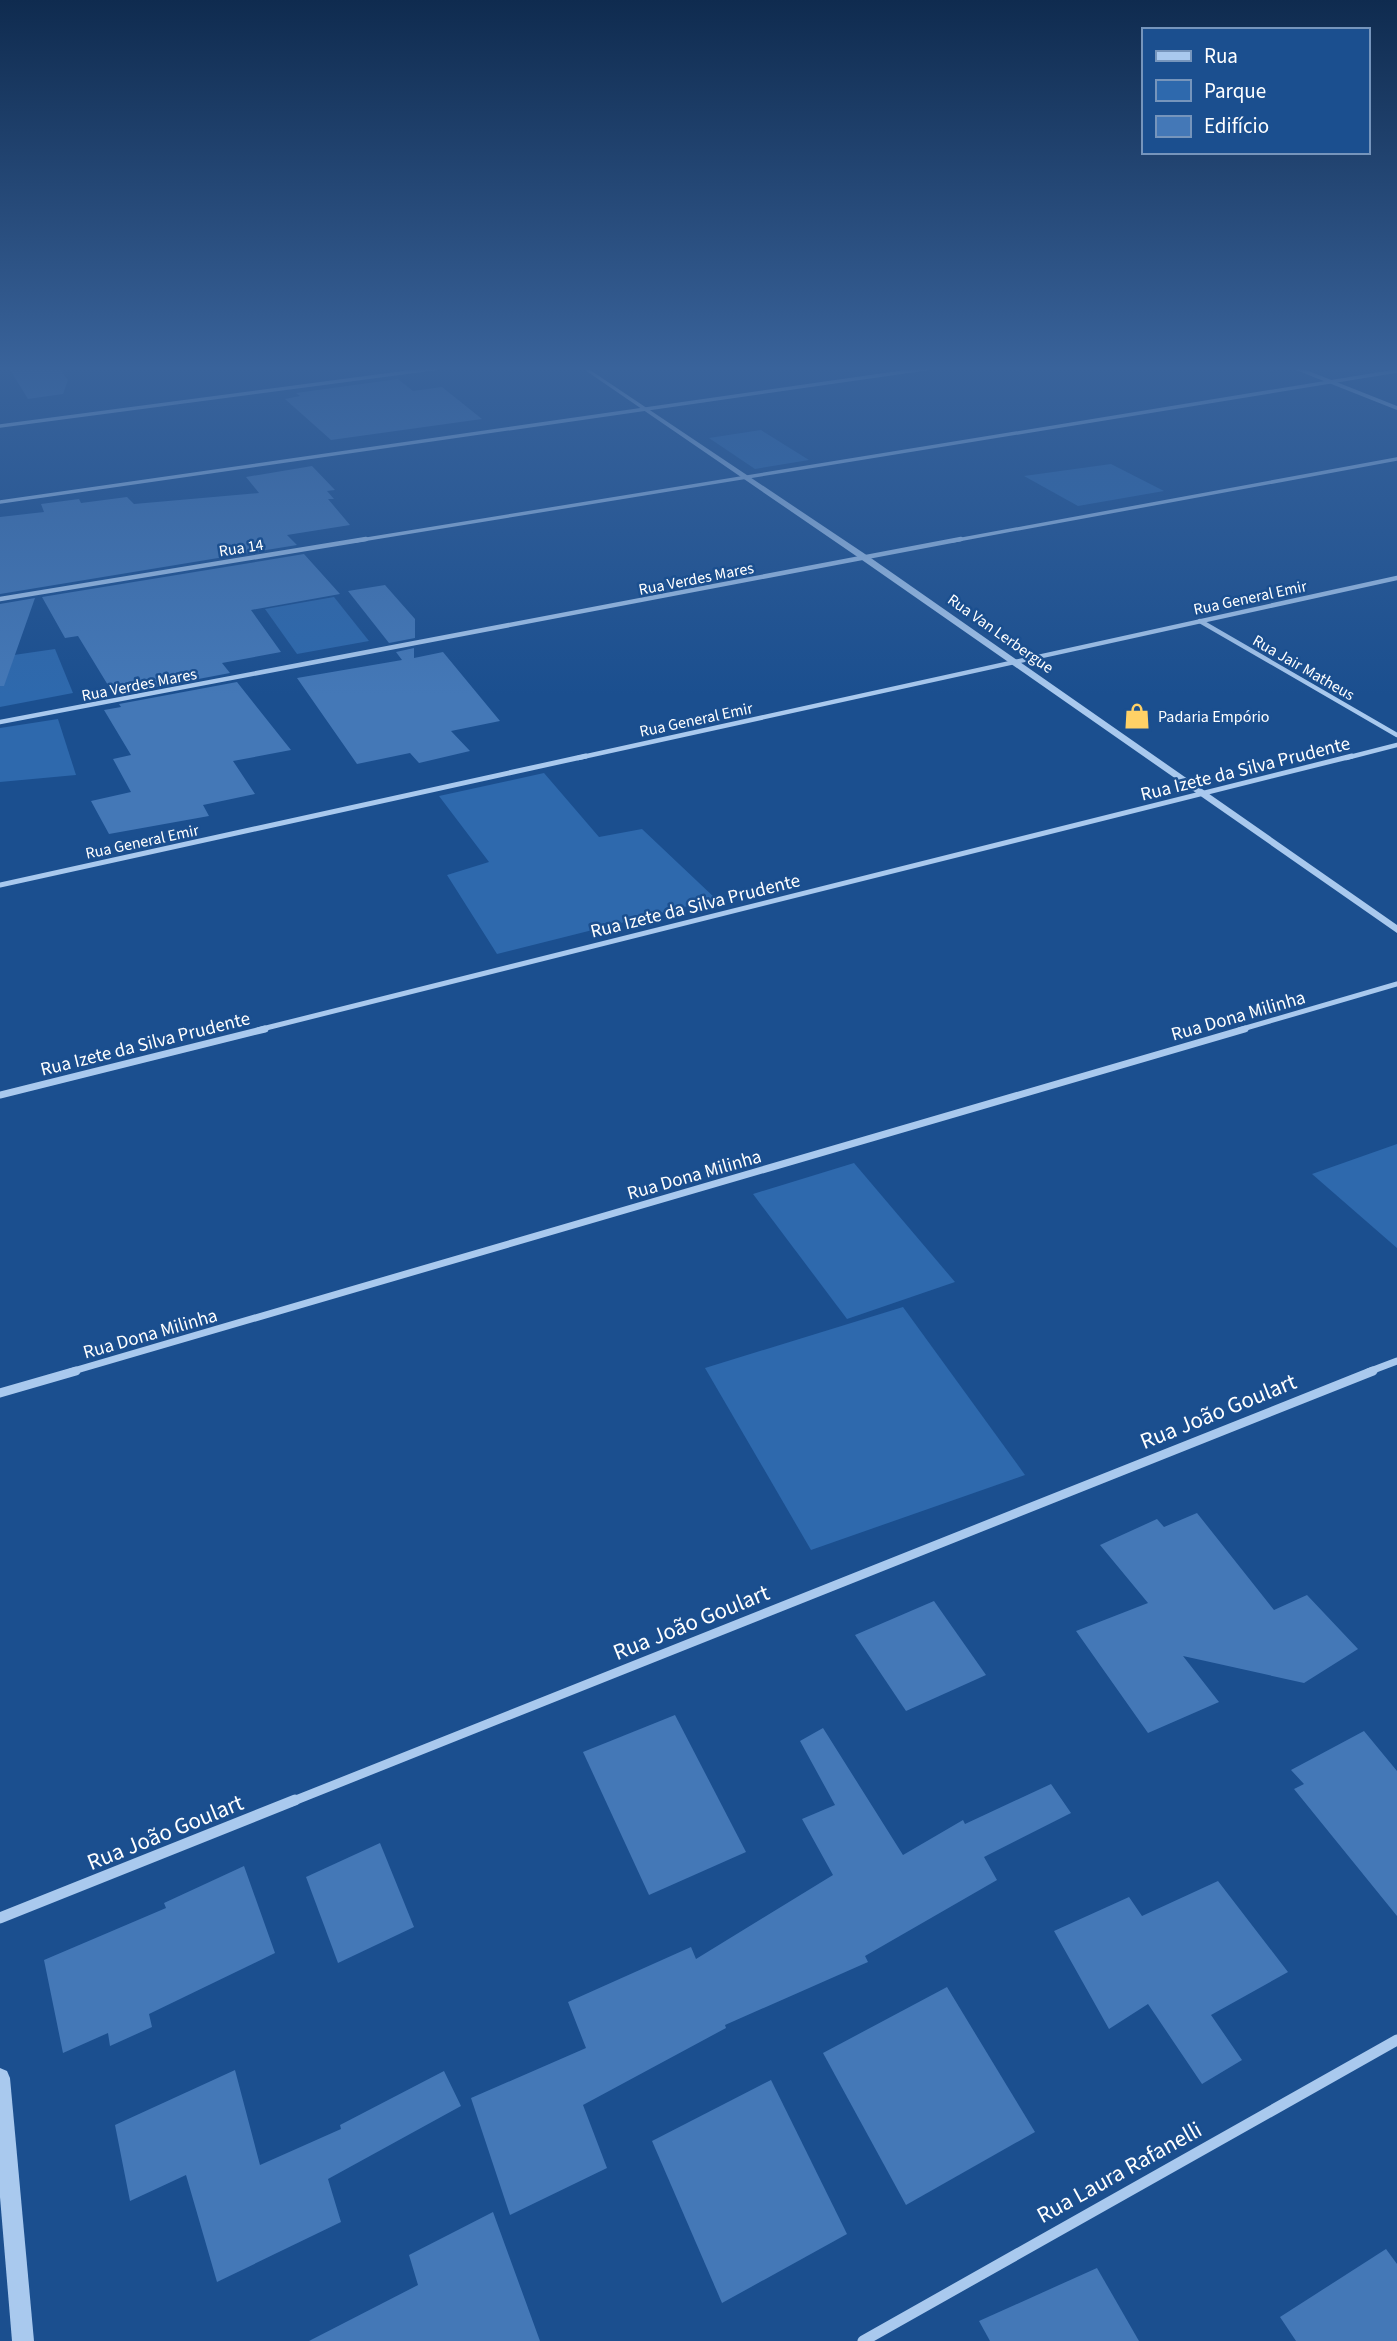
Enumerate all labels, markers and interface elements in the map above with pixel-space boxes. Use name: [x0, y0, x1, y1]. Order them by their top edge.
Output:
legend: [1142, 28, 1369, 154]
text: Rua: [1204, 41, 1238, 71]
text: Parque: [1204, 76, 1266, 106]
text: Edifício: [1204, 111, 1269, 141]
street label: Rua 14: [217, 534, 265, 562]
street label: Rua Verdes Mares: [637, 557, 756, 601]
street label: Rua General Emir: [1192, 575, 1309, 621]
street label: Rua Van Lerbergue: [943, 589, 1058, 679]
street label: Rua Jair Matheus: [1248, 630, 1359, 706]
street label: Rua Verdes Mares: [80, 663, 199, 707]
street label: Rua General Emir: [638, 697, 755, 743]
shop icon: Padaria Empório: [1122, 701, 1152, 731]
place label: Padaria Empório: [1158, 706, 1270, 728]
street label: Rua Izete da Silva Prudente: [1138, 730, 1353, 809]
street label: Rua General Emir: [84, 819, 201, 865]
street label: Rua Izete da Silva Prudente: [588, 867, 803, 946]
street label: Rua Dona Milinha: [1168, 984, 1309, 1049]
street label: Rua Izete da Silva Prudente: [38, 1005, 253, 1084]
street label: Rua Dona Milinha: [624, 1143, 765, 1208]
street label: Rua Dona Milinha: [80, 1302, 221, 1367]
street label: Rua João Goulart: [1135, 1365, 1302, 1458]
street label: Rua João Goulart: [608, 1576, 775, 1669]
street label: Rua João Goulart: [82, 1786, 249, 1879]
street label: Rua Laura Rafanelli: [1031, 2113, 1208, 2232]

